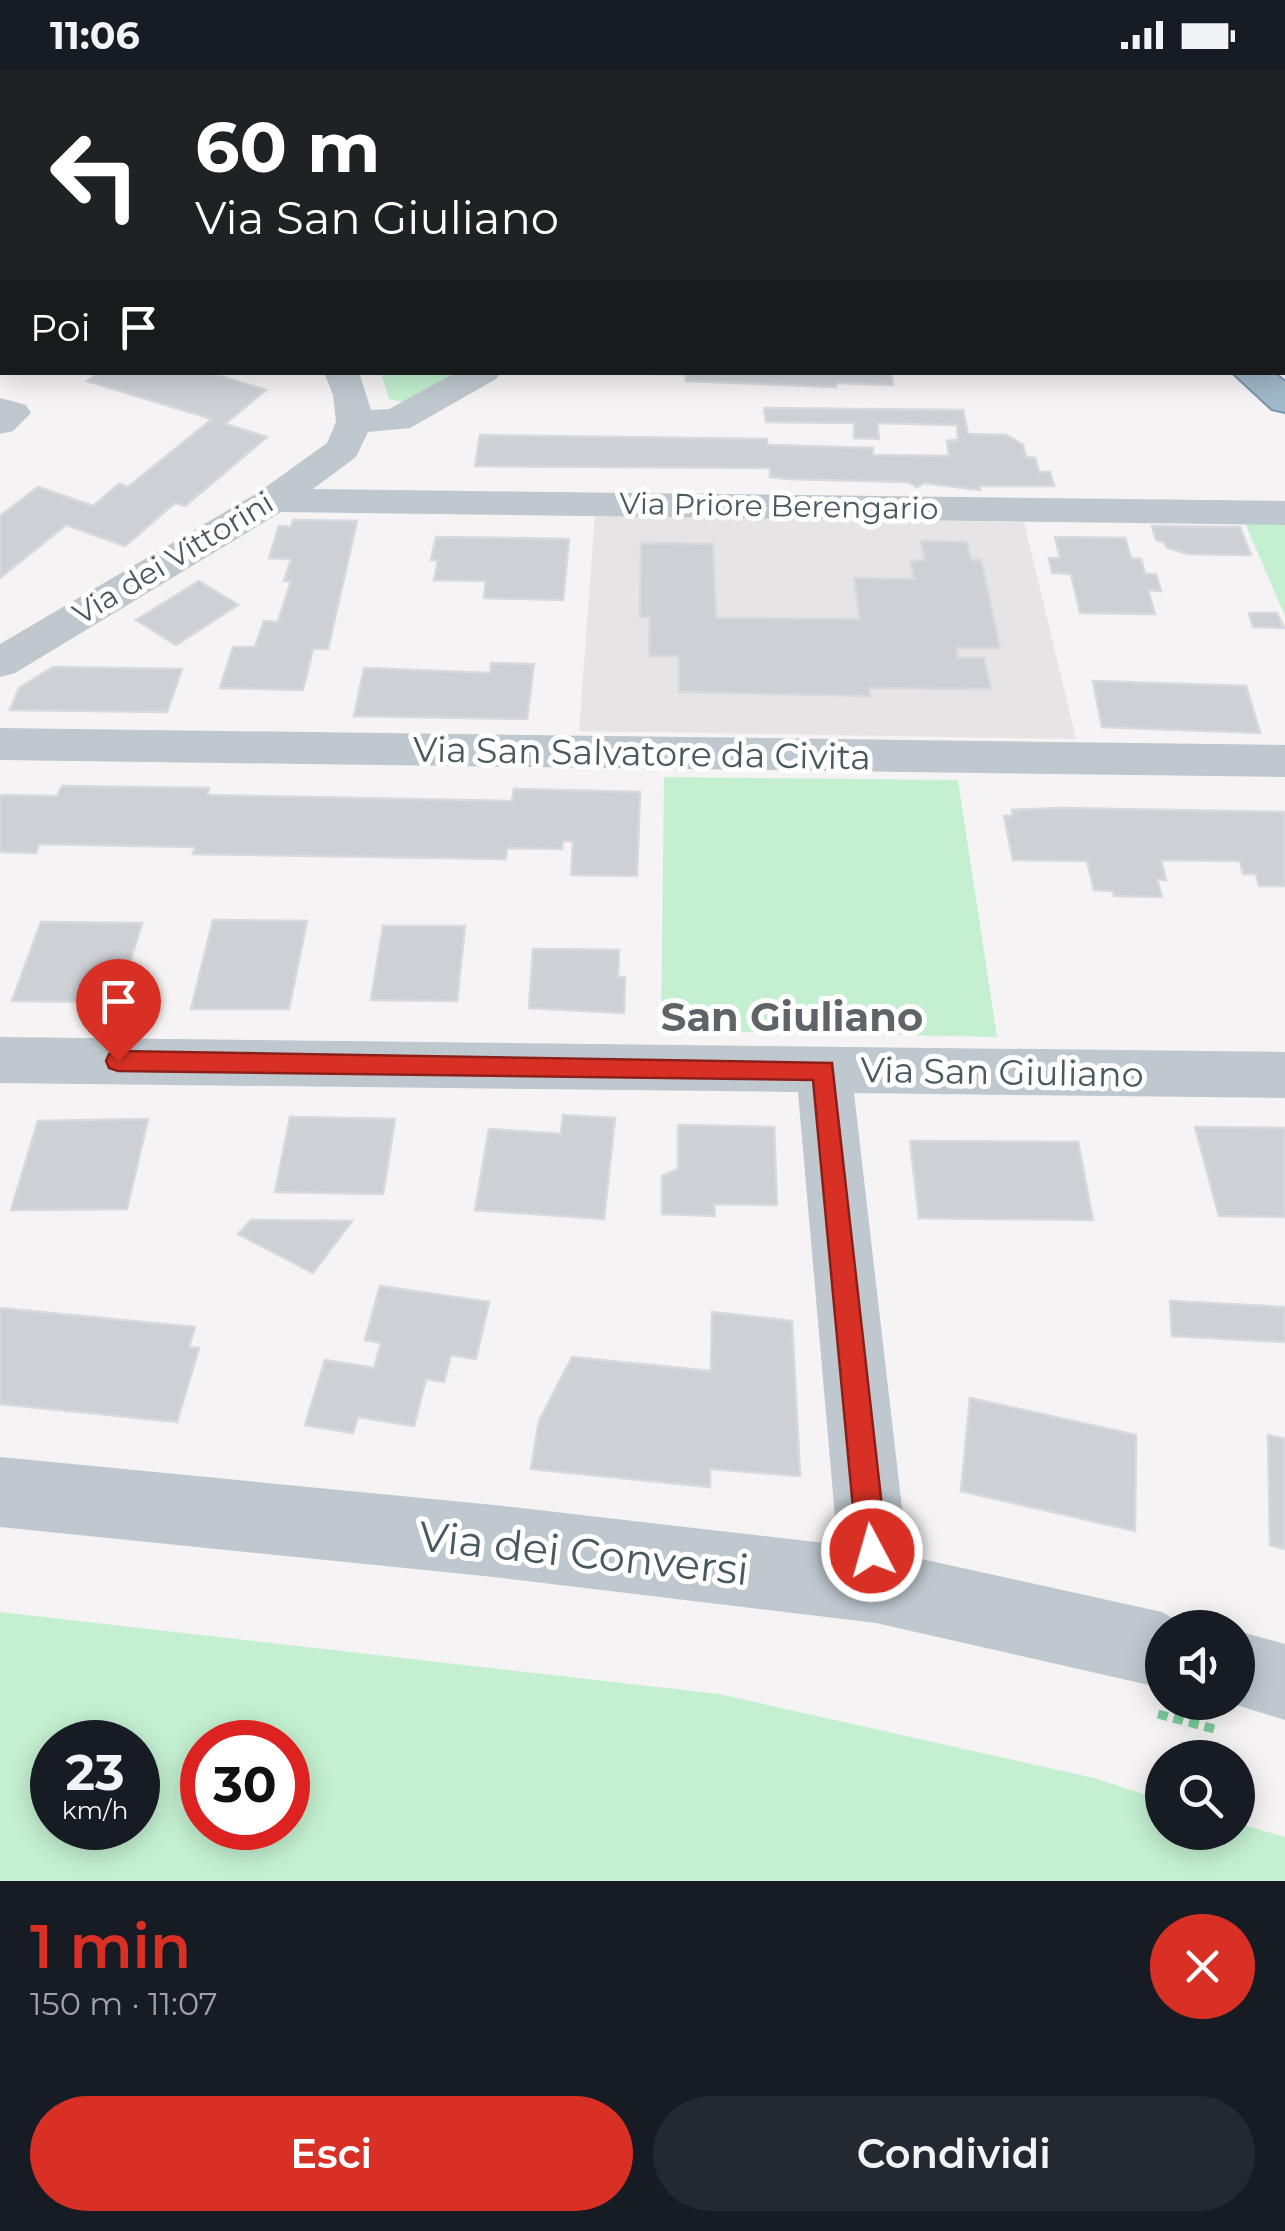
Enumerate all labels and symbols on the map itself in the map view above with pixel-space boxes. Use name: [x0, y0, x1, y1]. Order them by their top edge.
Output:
street label: Via dei Vittorini: [66, 484, 280, 632]
street label: Via Priore Berengario: [619, 485, 939, 527]
street label: Via San Salvatore da Civita: [413, 728, 871, 778]
pin: [76, 959, 161, 1062]
district label: San Giuliano: [661, 992, 923, 1041]
street label: Via San Giuliano: [860, 1048, 1144, 1096]
position arrow: [820, 1499, 924, 1603]
street label: Via dei Conversi: [417, 1510, 751, 1596]
speed limit sign: 30: [180, 1720, 310, 1850]

